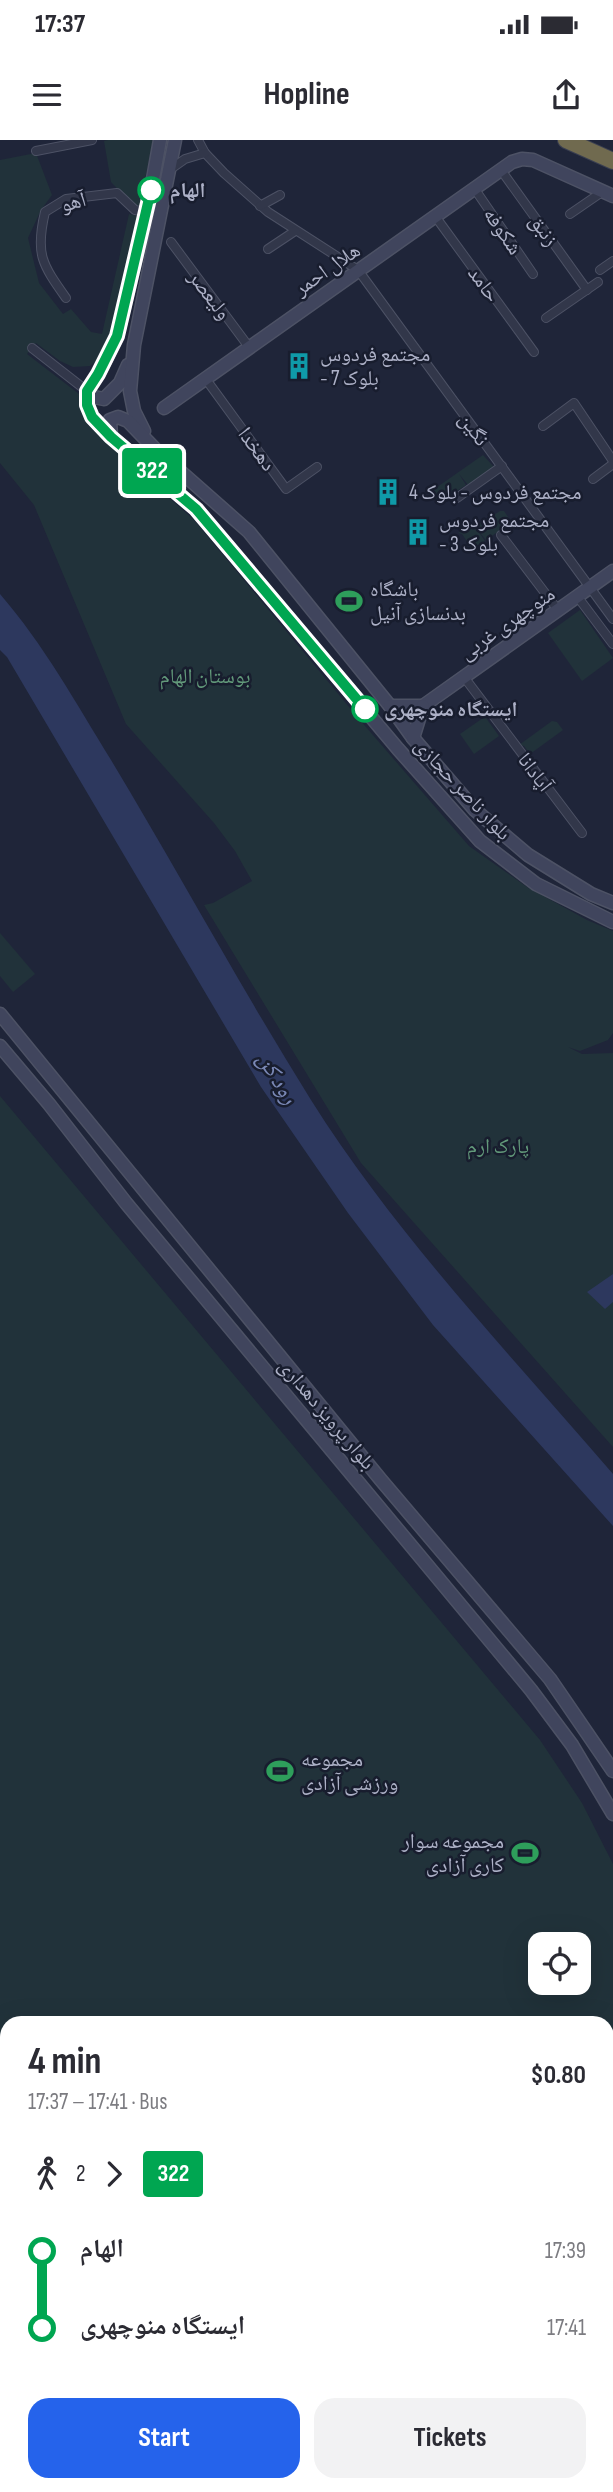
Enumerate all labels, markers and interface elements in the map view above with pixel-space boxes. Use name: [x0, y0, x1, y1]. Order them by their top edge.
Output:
text: 17:37: [35, 9, 85, 40]
text: Hopline: [263, 75, 350, 114]
icon: menu: [28, 76, 66, 114]
icon: share: [547, 76, 585, 114]
marker: الهام: [138, 177, 164, 203]
place label: الهام: [170, 178, 205, 204]
street label: آهو: [57, 187, 89, 218]
street label: شکوفه: [478, 203, 527, 260]
street label: زنبق: [524, 209, 564, 251]
street label: هلال احمر: [289, 238, 365, 302]
street label: حامد: [462, 261, 505, 307]
street label: ولیعصر: [182, 265, 236, 325]
place label: مجتمع فردوس - بلوک 7: [320, 342, 430, 391]
building icon: مجتمع فردوس - بلوک 7: [284, 351, 314, 381]
street label: نگین: [453, 408, 494, 451]
street label: دهخدا: [232, 422, 281, 476]
line badge: 322: [112, 448, 192, 494]
text: 322: [136, 456, 168, 485]
building icon: مجتمع فردوس - بلوک 4: [373, 477, 403, 507]
place label: مجتمع فردوس - بلوک 4: [409, 480, 582, 505]
place label: مجتمع فردوس - بلوک 3: [439, 508, 549, 557]
building icon: مجتمع فردوس - بلوک 3: [403, 517, 433, 547]
place label: باشگاه بدنسازی آنیل: [370, 577, 466, 626]
street label: منوچهری غربی: [455, 581, 560, 665]
sports icon: باشگاه بدنسازی آنیل: [334, 586, 364, 616]
park label: بوستان الهام: [160, 664, 250, 690]
marker: ایستگاه منوچهری: [352, 696, 378, 722]
place label: ایستگاه منوچهری: [384, 697, 517, 722]
street label: بلوار ناصر حجازی: [409, 733, 516, 846]
street label: آپادانا: [512, 748, 558, 797]
water label: رود کن: [251, 1047, 304, 1110]
park label: پارک ارم: [467, 1134, 529, 1160]
street label: بلوار پرویز دهداری: [273, 1354, 380, 1475]
place label: مجموعه ورزشی آزادی: [301, 1747, 398, 1796]
sports icon: مجموعه ورزشی آزادی: [265, 1756, 295, 1786]
place label: مجموعه سوار کاری آزادی: [401, 1829, 504, 1878]
sports icon: مجموعه سوار کاری آزادی: [510, 1838, 540, 1868]
map controls: [528, 1932, 591, 1995]
button: locate: [528, 1932, 591, 1995]
text: 4 min: [28, 2039, 101, 2084]
text: $0.80: [530, 2060, 586, 2091]
text: 17:37 – 17:41 · Bus: [28, 2088, 167, 2116]
icon: walk: [28, 2155, 66, 2193]
icon: forward: [95, 2155, 133, 2193]
text: 322: [157, 2159, 189, 2188]
text: 2: [76, 2160, 85, 2188]
text: الهام: [80, 2234, 124, 2265]
text: 17:39: [545, 2237, 586, 2265]
text: ایستگاه منوچهری: [80, 2311, 245, 2342]
text: 17:41: [547, 2314, 586, 2342]
button: Start: [28, 2398, 300, 2478]
button: Tickets: [314, 2398, 586, 2478]

